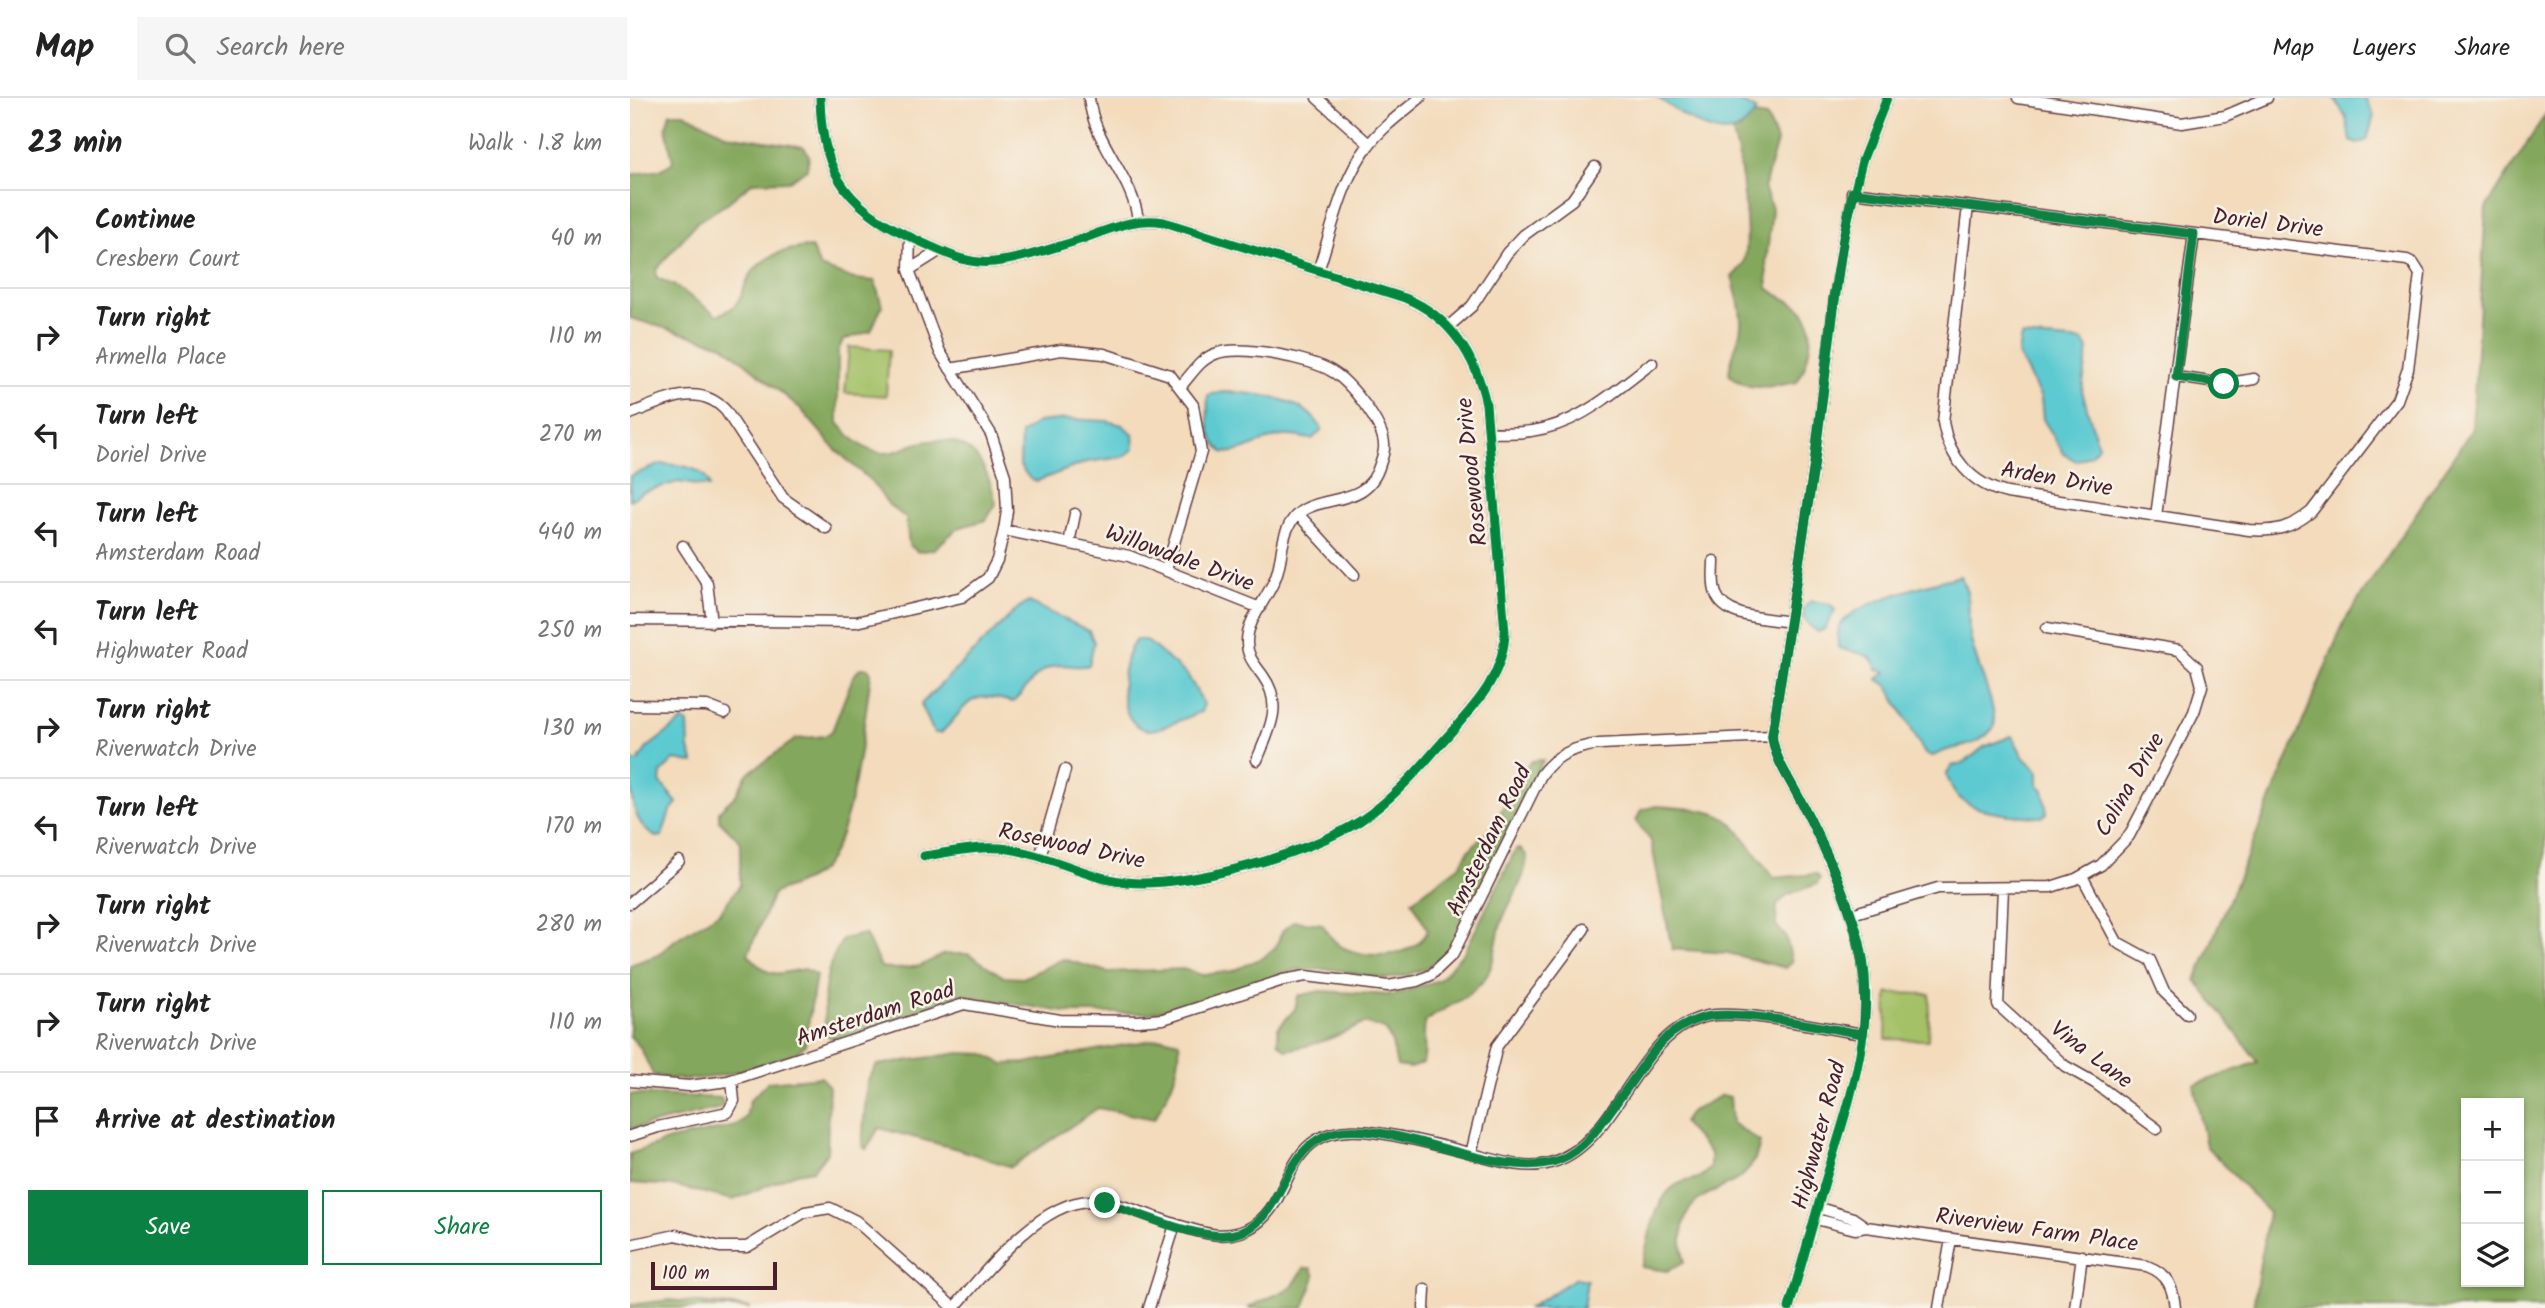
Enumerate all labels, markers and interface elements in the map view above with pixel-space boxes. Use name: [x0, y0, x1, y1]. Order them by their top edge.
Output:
search box: [137, 17, 627, 80]
text: Map: [35, 22, 95, 75]
text: Search here: [217, 27, 345, 69]
icon: search: [161, 29, 199, 67]
text: Map: [2272, 29, 2314, 68]
text: Layers: [2352, 29, 2416, 68]
text: Share: [2454, 29, 2510, 68]
text: 23 min: [28, 120, 122, 168]
text: Walk · 1.8 km: [468, 126, 602, 162]
street label: Doriel Drive: [2210, 199, 2325, 249]
text: Continue: [95, 200, 196, 242]
icon: ahead: [28, 220, 66, 258]
text: 40 m: [550, 221, 602, 257]
text: Cresbern Court: [95, 242, 240, 278]
text: Turn right: [95, 298, 211, 340]
icon: right: [28, 318, 66, 356]
text: 110 m: [549, 319, 602, 355]
text: Armella Place: [95, 340, 226, 376]
route start: [2208, 368, 2239, 399]
text: Turn left: [95, 396, 198, 438]
street label: Rosewood Drive: [1447, 396, 1499, 548]
icon: left: [28, 416, 66, 454]
text: 270 m: [539, 417, 602, 453]
text: Doriel Drive: [95, 438, 207, 474]
street label: Arden Drive: [1998, 452, 2115, 507]
text: Turn left: [95, 494, 198, 536]
icon: left: [28, 514, 66, 552]
text: 440 m: [538, 515, 602, 551]
street label: Willowdale Drive: [1100, 515, 1259, 602]
text: Amsterdam Road: [95, 536, 260, 572]
text: Turn left: [95, 592, 198, 634]
icon: left: [28, 612, 66, 650]
text: 250 m: [537, 613, 602, 649]
text: Highwater Road: [95, 634, 248, 670]
text: Turn right: [95, 690, 211, 732]
icon: right: [28, 710, 66, 748]
text: 130 m: [543, 711, 602, 747]
street label: Colina Drive: [2086, 726, 2175, 844]
text: Riverwatch Drive: [95, 732, 257, 768]
street label: Amsterdam Road: [1437, 758, 1542, 923]
text: Turn left: [95, 788, 198, 830]
icon: left: [28, 808, 66, 846]
text: 170 m: [545, 809, 602, 845]
street label: Rosewood Drive: [995, 814, 1148, 880]
text: Riverwatch Drive: [95, 830, 257, 866]
text: Turn right: [95, 886, 211, 928]
icon: right: [28, 906, 66, 944]
text: 280 m: [536, 907, 602, 943]
text: Riverwatch Drive: [95, 928, 257, 964]
street label: Amsterdam Road: [792, 972, 960, 1057]
text: Turn right: [95, 984, 211, 1026]
icon: right: [28, 1004, 66, 1042]
text: 110 m: [549, 1005, 602, 1041]
street label: Vina Lane: [2042, 1012, 2140, 1099]
text: Riverwatch Drive: [95, 1026, 257, 1062]
street label: Highwater Road: [1783, 1057, 1857, 1214]
map controls: [2461, 1098, 2524, 1287]
button: +: [2461, 1098, 2524, 1161]
text: Arrive at destination: [95, 1100, 335, 1142]
icon: arrive: [28, 1102, 66, 1140]
button: −: [2461, 1161, 2524, 1224]
route end: [1089, 1187, 1120, 1218]
button: Save: [28, 1190, 308, 1265]
button: Share: [322, 1190, 602, 1265]
street label: Riverview Farm Place: [1933, 1199, 2140, 1263]
button: layers: [2461, 1224, 2524, 1287]
scale bar: [651, 1259, 777, 1291]
text: 100 m: [662, 1259, 710, 1289]

